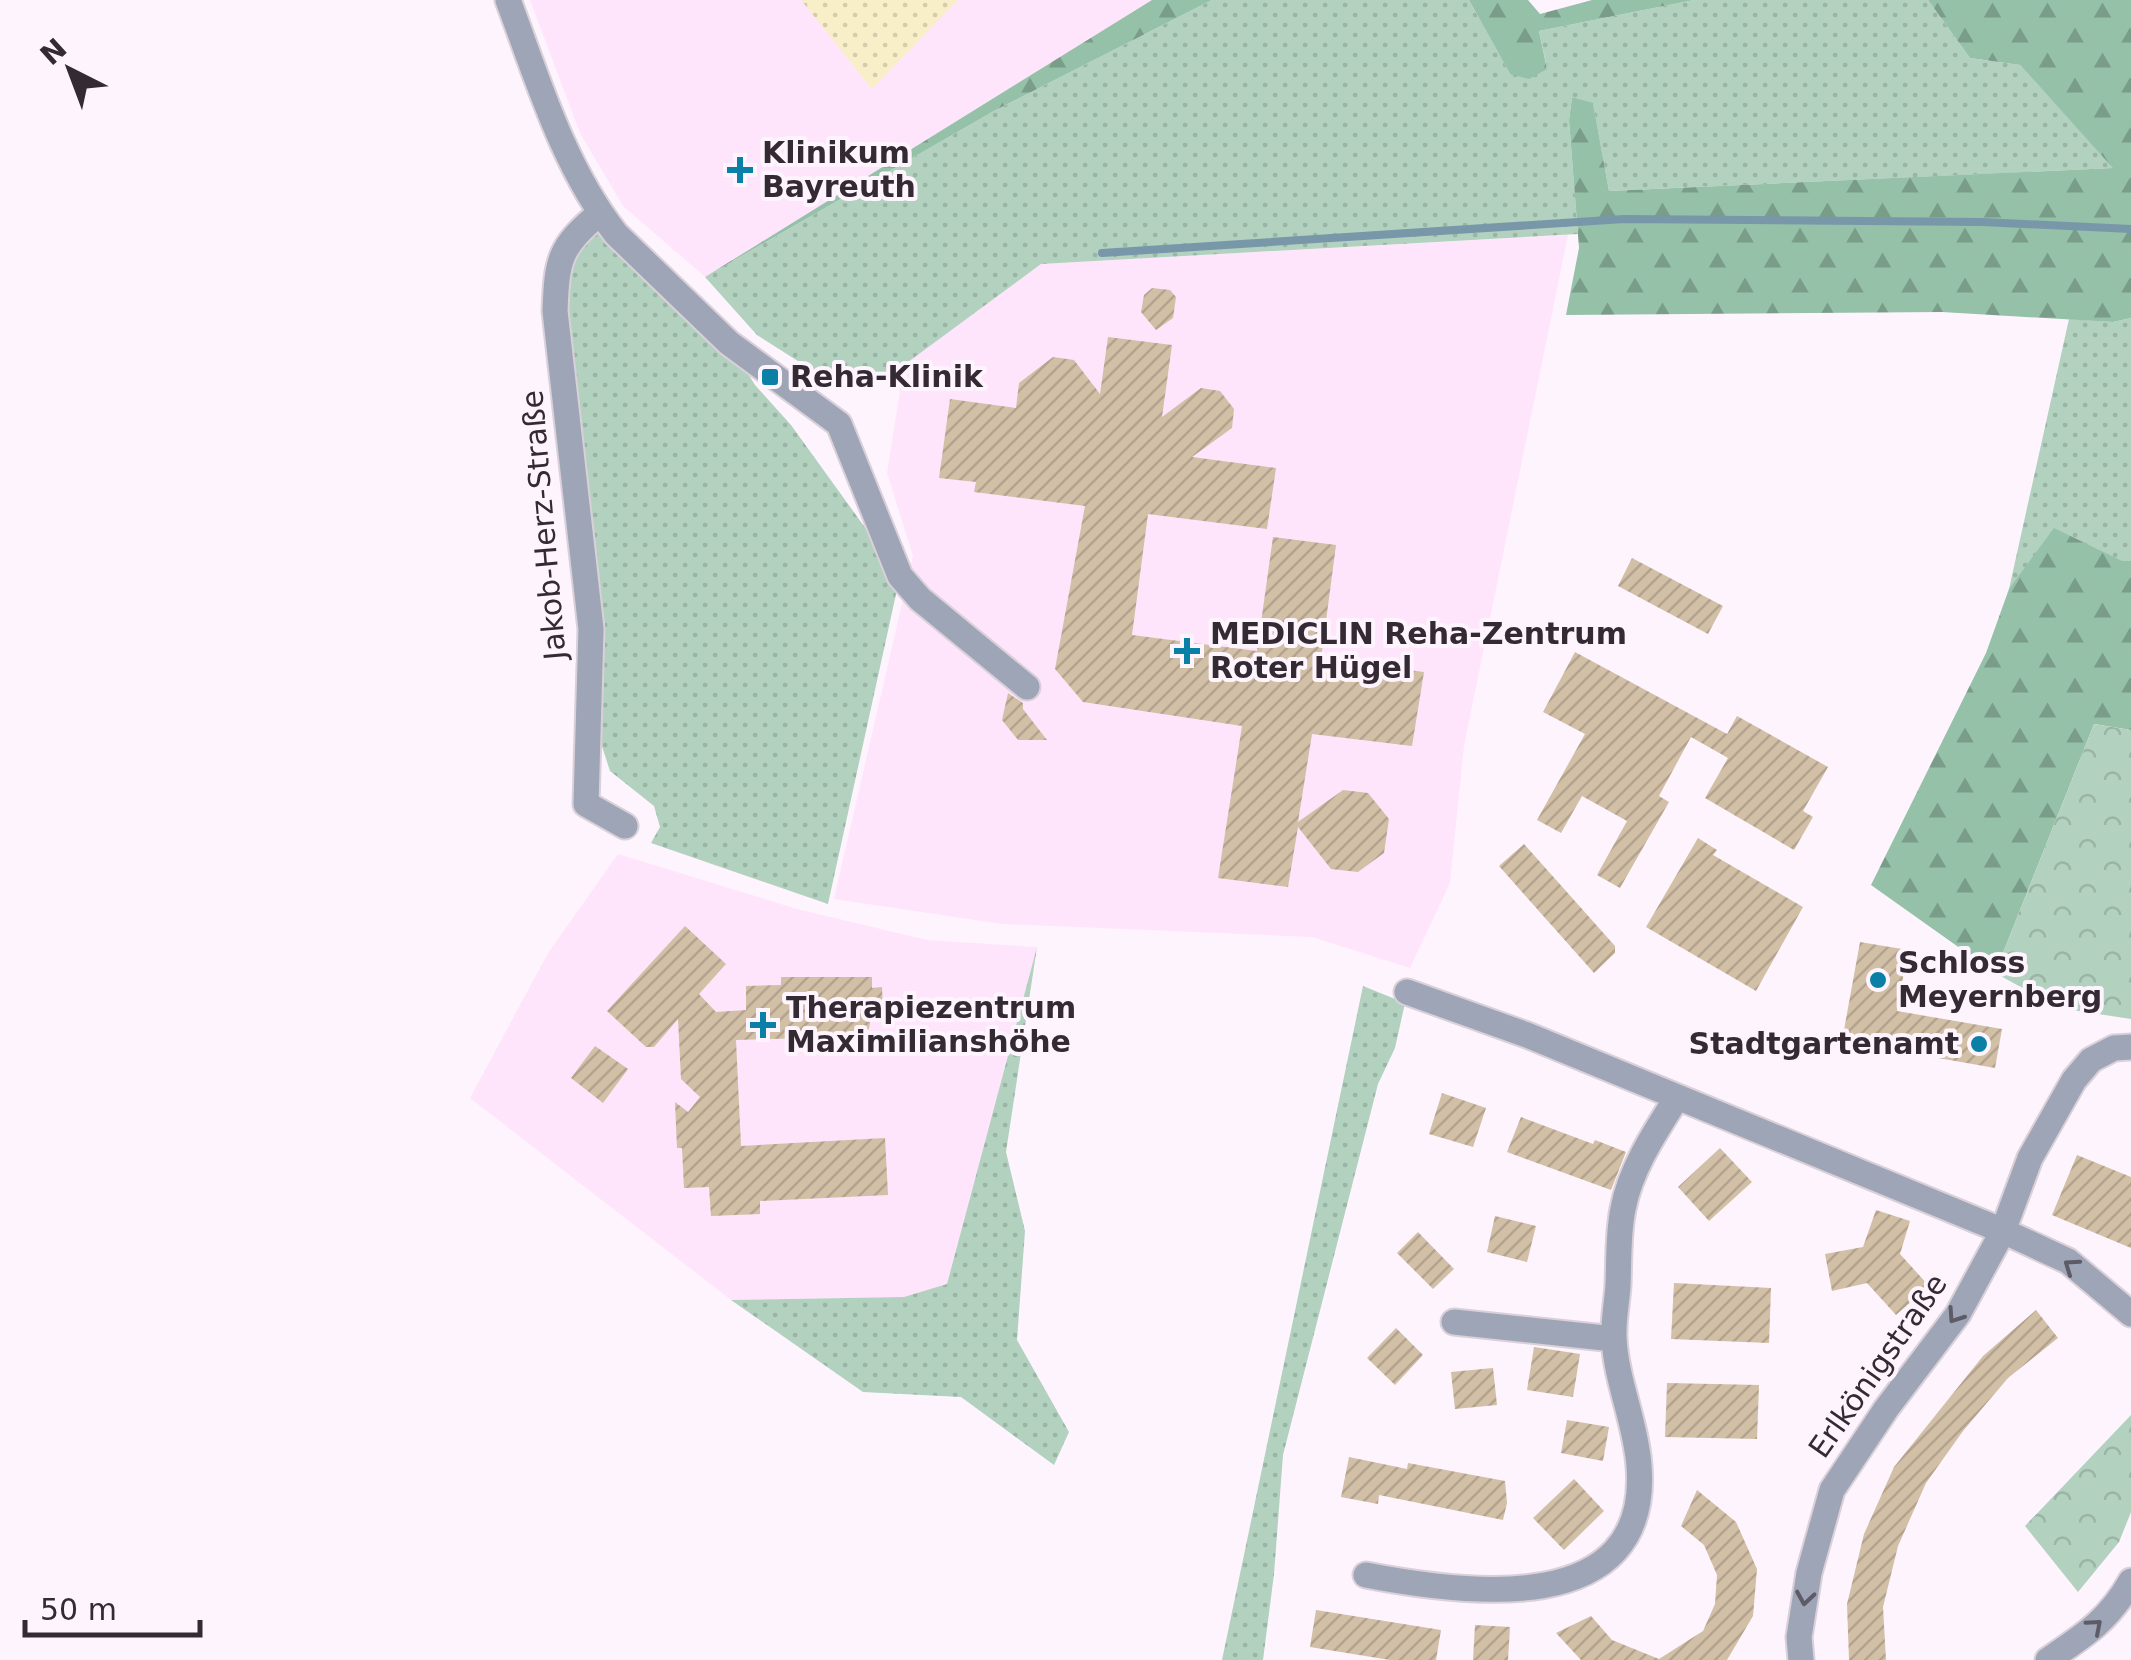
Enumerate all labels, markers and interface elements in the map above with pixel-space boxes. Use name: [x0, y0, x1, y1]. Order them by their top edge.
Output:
north arrow: [20, 20, 120, 120]
text: N: [34, 32, 73, 72]
place label: Klinikum Bayreuth: [762, 135, 916, 204]
marker: Klinikum Bayreuth: [727, 157, 753, 183]
place label: Reha-Klinik: [790, 359, 984, 394]
marker: Reha-Klinik: [759, 366, 781, 388]
street label: Jakob-Herz-Straße: [514, 389, 573, 663]
place label: MEDICLIN Reha-Zentrum Roter Hügel: [1210, 616, 1627, 685]
marker: MEDICLIN Reha-Zentrum Roter Hügel: [1174, 638, 1200, 664]
place label: Schloss Meyernberg: [1898, 945, 2102, 1014]
marker: Schloss Meyernberg: [1867, 969, 1889, 991]
place label: Therapiezentrum Maximilianshöhe: [786, 990, 1076, 1059]
marker: Therapiezentrum Maximilianshöhe: [750, 1012, 776, 1038]
place label: Stadtgartenamt: [1689, 1026, 1959, 1061]
marker: Stadtgartenamt: [1968, 1033, 1990, 1055]
one-way arrow: [2064, 1260, 2082, 1278]
street label: Erlkönigstraße: [1801, 1267, 1954, 1464]
one-way arrow: [1949, 1305, 1968, 1323]
scale bar: [25, 1575, 200, 1637]
one-way arrow: [1795, 1590, 1816, 1606]
text: 50 m: [40, 1592, 117, 1627]
one-way arrow: [2084, 1620, 2102, 1638]

